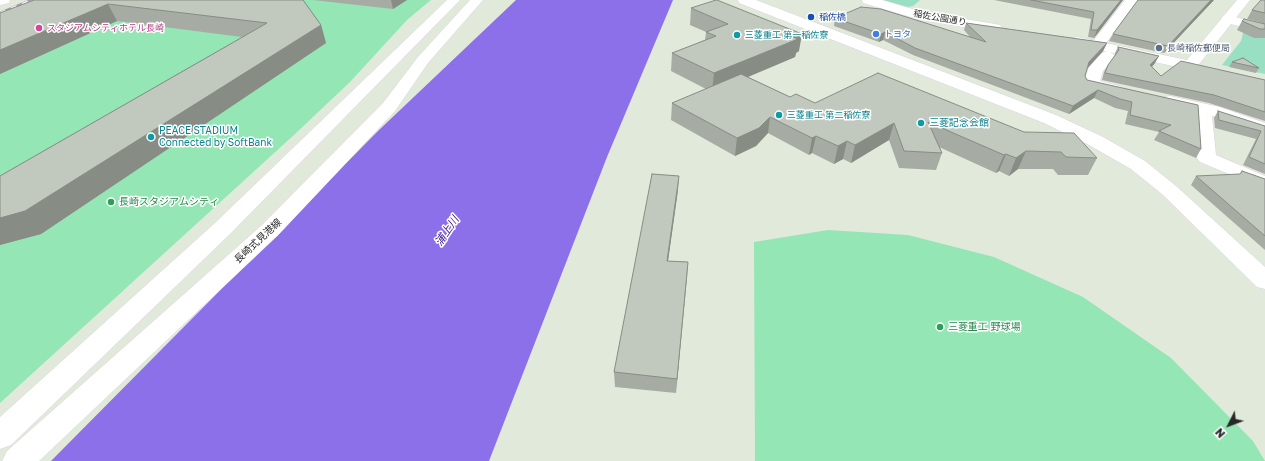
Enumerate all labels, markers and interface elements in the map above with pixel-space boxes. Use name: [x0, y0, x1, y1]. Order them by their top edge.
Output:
street label: 稲佐公園通り: [912, 8, 968, 28]
marker: 稲佐橋: [806, 12, 816, 22]
place label: 稲佐橋: [819, 12, 846, 22]
marker: スタジアムシティホテル長崎: [34, 23, 44, 33]
place label: スタジアムシティホテル長崎: [47, 23, 164, 33]
marker: トヨタ: [871, 29, 881, 39]
place label: トヨタ: [884, 29, 911, 39]
marker: 三菱重工 第一稲佐寮: [732, 30, 742, 40]
place label: 三菱重工 第一稲佐寮: [745, 30, 828, 40]
marker: 長崎稲佐郵便局: [1154, 43, 1164, 53]
place label: 長崎稲佐郵便局: [1167, 43, 1230, 53]
marker: 三菱重工 第二稲佐寮: [774, 110, 784, 120]
place label: 三菱重工 第二稲佐寮: [787, 110, 870, 120]
place label: 三菱記念会館: [929, 117, 989, 129]
marker: 三菱記念会館: [916, 118, 926, 128]
place label: PEACE STADIUM Connected by SoftBank: [159, 125, 272, 148]
marker: PEACE STADIUM Connected by SoftBank: [146, 132, 156, 142]
place label: 長崎スタジアムシティ: [119, 196, 219, 208]
marker: 長崎スタジアムシティ: [106, 197, 116, 207]
water label: 浦上川: [432, 214, 462, 248]
street label: 長崎式見港線: [232, 216, 284, 266]
place label: 三菱重工 野球場: [948, 321, 1020, 333]
marker: 三菱重工 野球場: [935, 322, 945, 332]
north arrow: [1209, 405, 1249, 445]
text: N: [1212, 426, 1227, 441]

